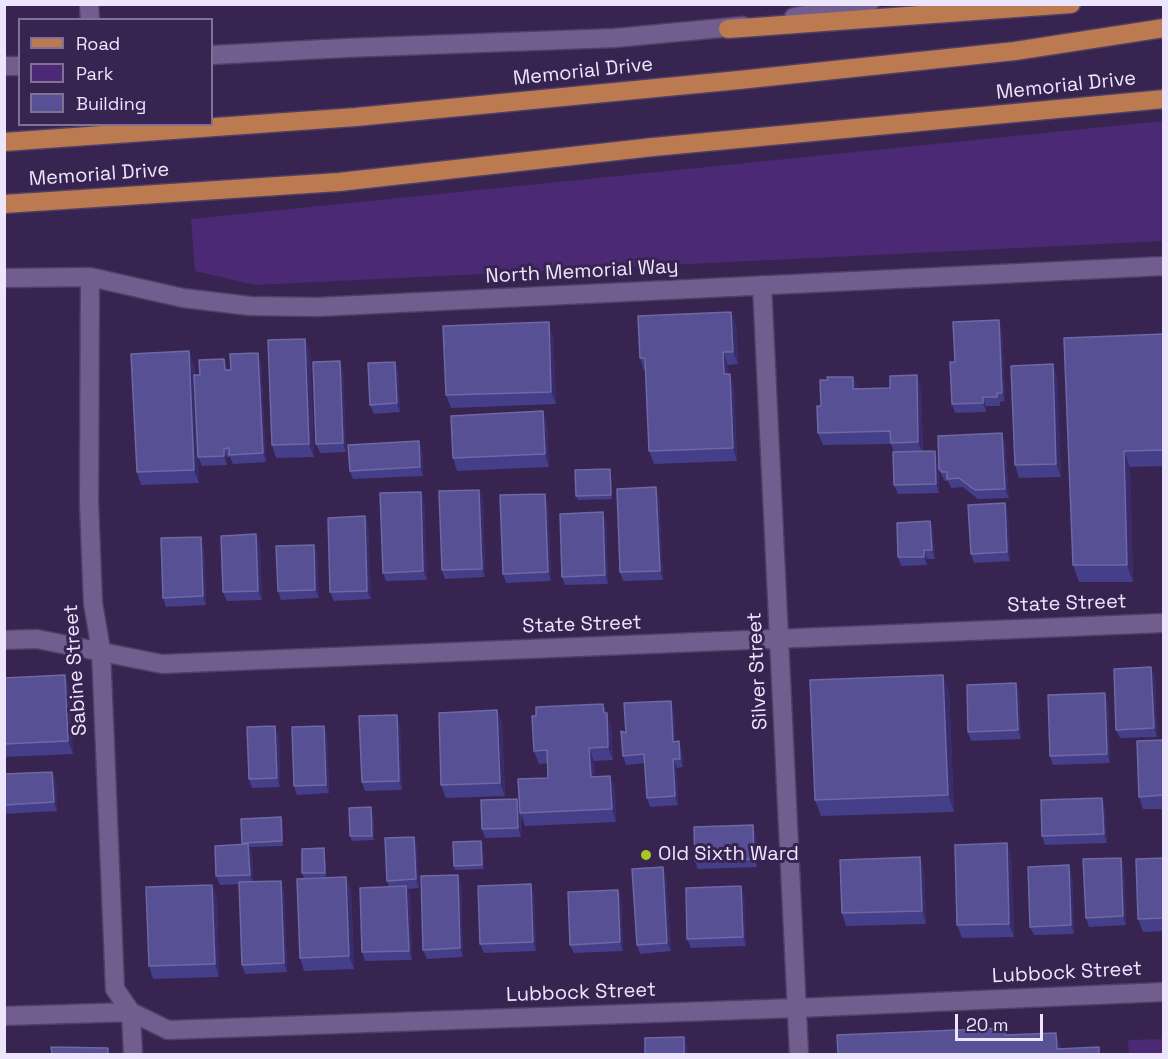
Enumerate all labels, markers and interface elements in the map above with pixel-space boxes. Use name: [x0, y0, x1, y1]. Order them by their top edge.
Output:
legend: [18, 18, 213, 126]
text: Road: [76, 32, 120, 55]
street label: Memorial Drive: [512, 53, 654, 91]
text: Park: [76, 62, 113, 85]
street label: Memorial Drive: [995, 67, 1137, 105]
text: Building: [76, 92, 146, 115]
street label: Memorial Drive: [28, 158, 170, 192]
street label: North Memorial Way: [485, 255, 679, 289]
street label: State Street: [1007, 590, 1127, 618]
street label: Sabine Street: [59, 603, 93, 737]
street label: State Street: [522, 611, 642, 639]
street label: Silver Street: [743, 611, 773, 731]
place label: Old Sixth Ward: [658, 843, 799, 867]
marker: Old Sixth Ward: [639, 848, 653, 862]
street label: Lubbock Street: [991, 957, 1143, 989]
street label: Lubbock Street: [506, 978, 656, 1008]
scale bar: [958, 1002, 1046, 1040]
text: 20 m: [966, 1013, 1009, 1036]

